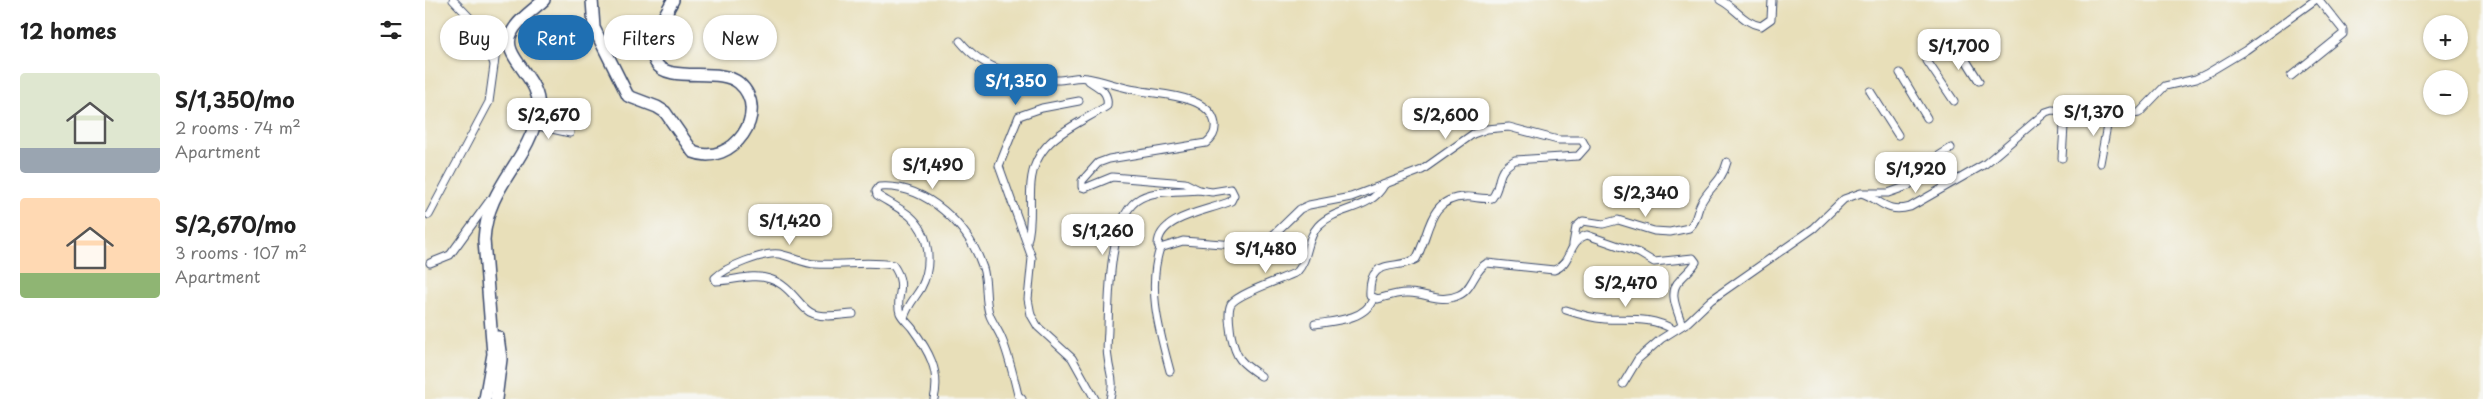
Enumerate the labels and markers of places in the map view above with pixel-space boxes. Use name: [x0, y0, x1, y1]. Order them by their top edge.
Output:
pin: S/1,700: [1913, 28, 2005, 71]
pin: S/1,350: [970, 64, 1062, 106]
pin: S/1,370: [2048, 94, 2140, 137]
pin: S/2,670: [503, 98, 595, 140]
pin: S/2,600: [1400, 98, 1492, 140]
pin: S/1,490: [887, 148, 979, 190]
pin: S/1,920: [1870, 152, 1962, 194]
pin: S/2,340: [1600, 176, 1692, 218]
pin: S/1,420: [744, 204, 836, 246]
pin: S/1,260: [1057, 214, 1149, 256]
pin: S/1,480: [1220, 232, 1312, 274]
pin: S/2,470: [1580, 266, 1672, 308]

